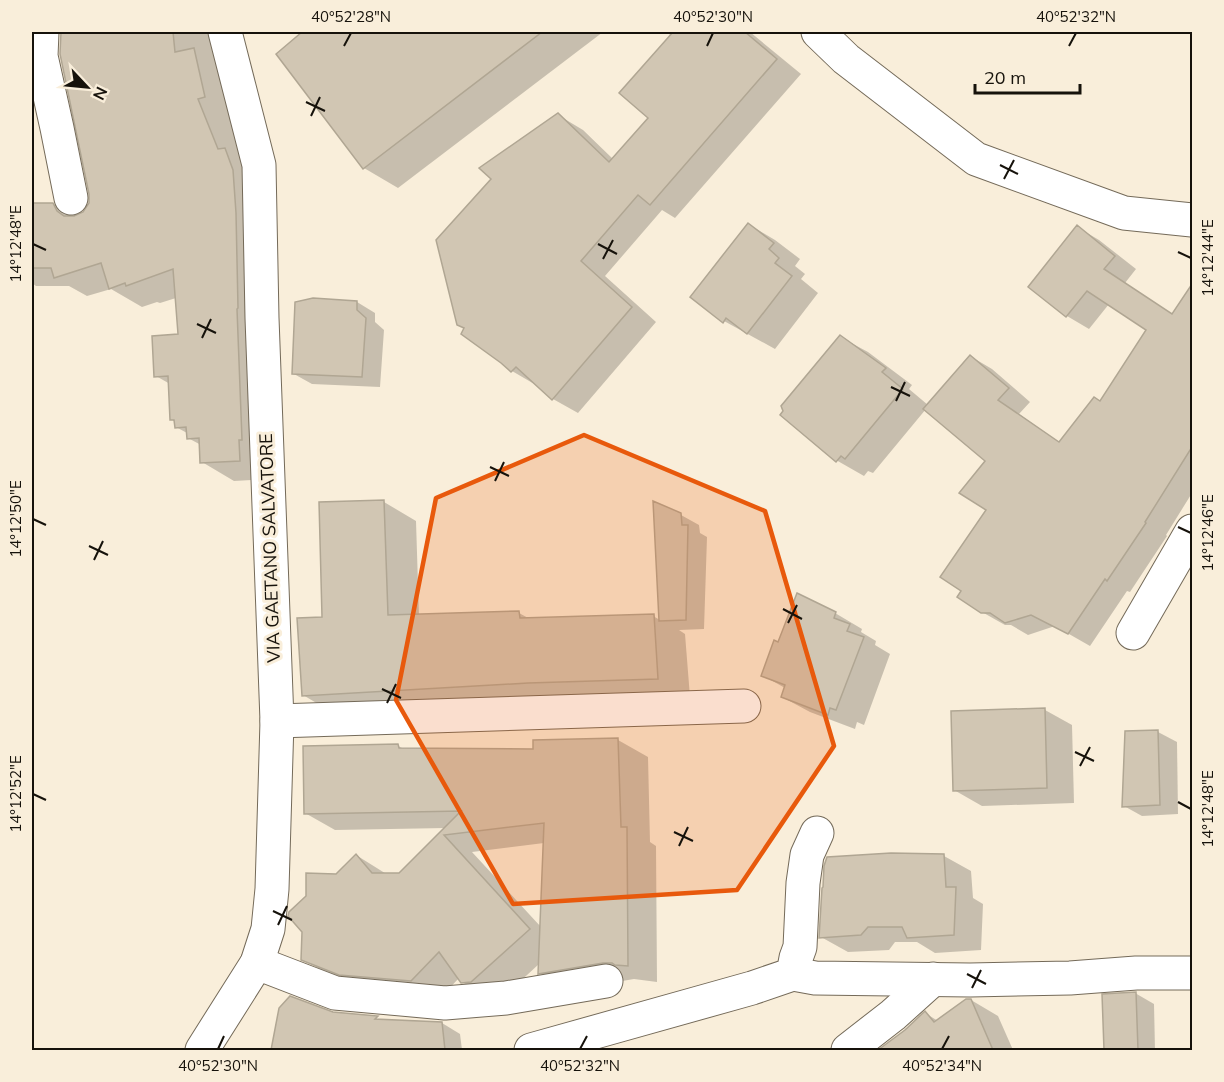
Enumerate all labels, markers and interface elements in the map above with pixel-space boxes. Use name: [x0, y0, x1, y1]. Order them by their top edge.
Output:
text: 40°52'28"N: [311, 7, 391, 26]
text: 40°52'30"N: [673, 7, 753, 26]
text: 40°52'32"N: [1036, 7, 1116, 26]
north arrow: [57, 57, 117, 117]
scale bar: [975, 57, 1080, 95]
text: 20 m: [984, 66, 1026, 89]
text: N: [89, 84, 112, 103]
text: 14°12'48"E: [6, 205, 25, 283]
text: 14°12'44"E: [1198, 219, 1217, 297]
street label: VIA GAETANO SALVATORE: [254, 433, 285, 663]
text: 14°12'50"E: [6, 480, 25, 558]
text: 14°12'46"E: [1198, 494, 1217, 572]
text: 14°12'52"E: [6, 755, 25, 833]
text: 14°12'48"E: [1198, 770, 1217, 848]
text: 40°52'30"N: [178, 1056, 258, 1075]
text: 40°52'32"N: [540, 1056, 620, 1075]
text: 40°52'34"N: [902, 1056, 982, 1075]

